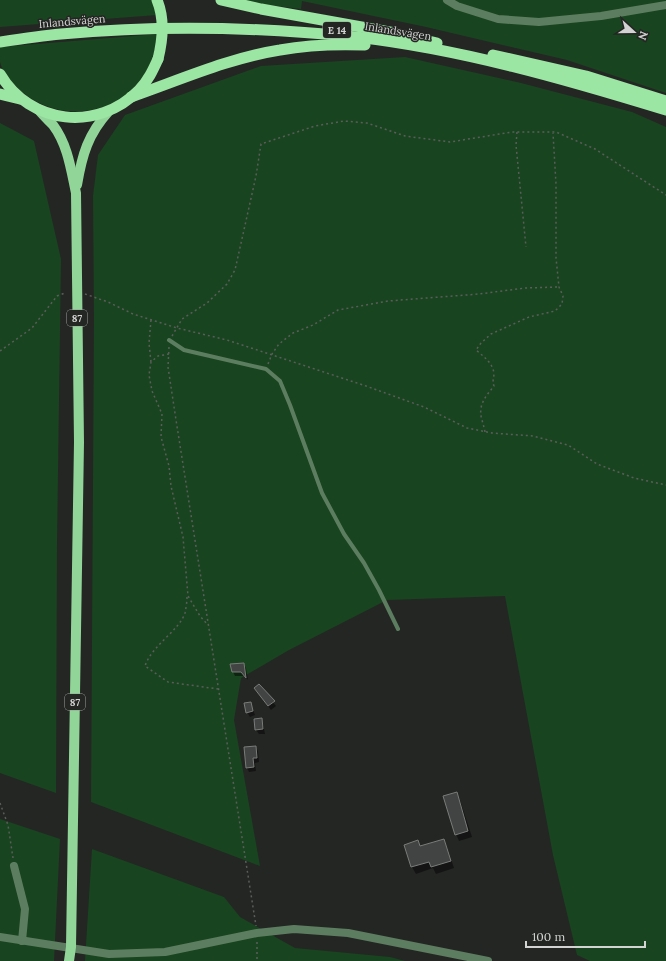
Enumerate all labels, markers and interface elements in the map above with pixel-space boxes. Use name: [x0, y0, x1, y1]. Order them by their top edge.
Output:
street label: Inlandsvägen: [38, 11, 106, 31]
north arrow: [614, 12, 654, 52]
street label: Inlandsvägen: [364, 19, 433, 43]
road number: E 14: [323, 22, 351, 38]
text: N: [635, 29, 651, 43]
road number: 87: [67, 310, 87, 326]
road number: 87: [65, 694, 85, 710]
scale bar: [526, 923, 645, 949]
text: 100 m: [532, 929, 565, 944]

